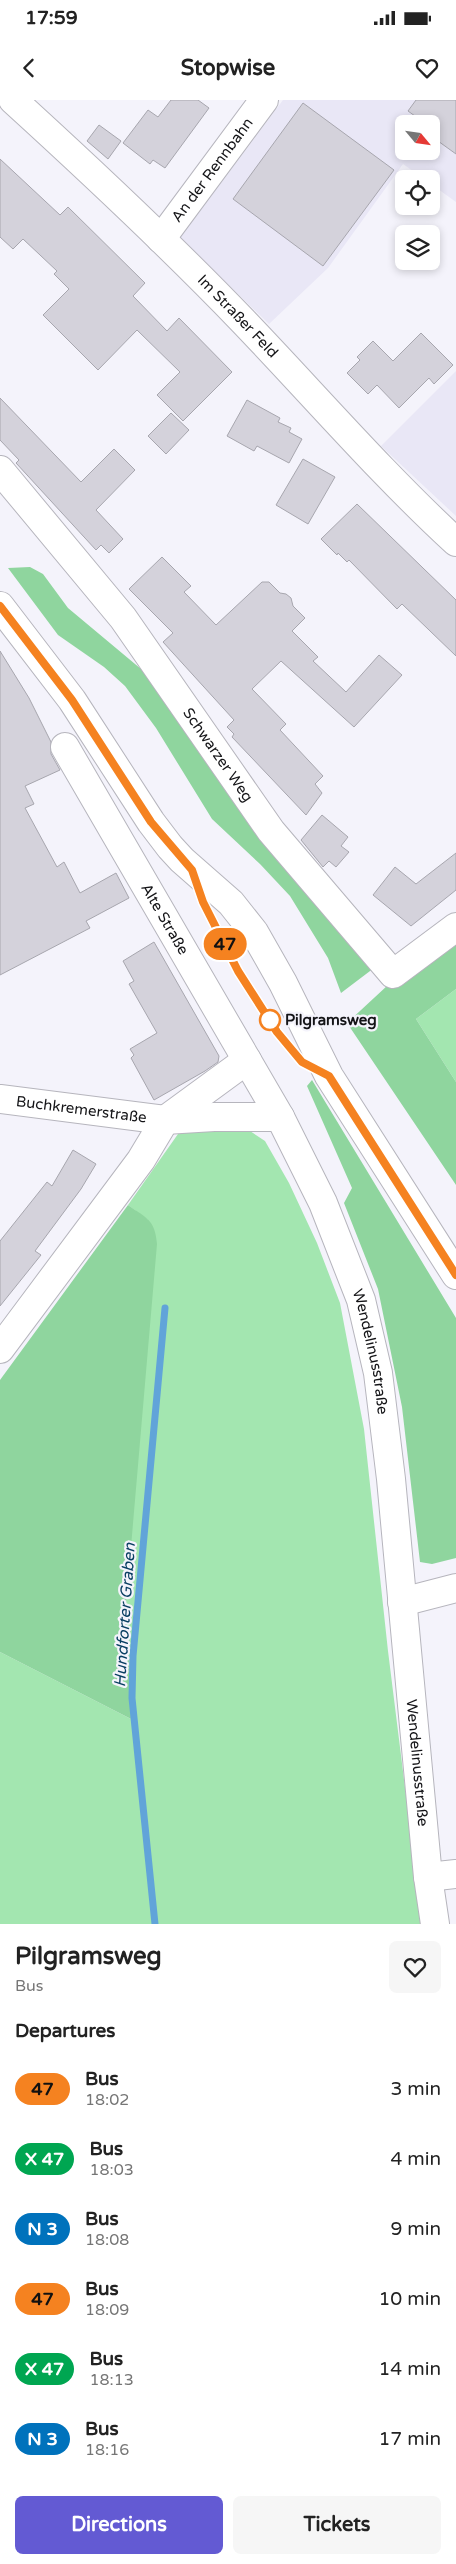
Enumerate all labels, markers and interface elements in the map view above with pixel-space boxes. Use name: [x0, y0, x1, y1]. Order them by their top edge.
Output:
text: 17:59: [25, 7, 78, 29]
icon: back: [15, 54, 43, 82]
icon: heart: [413, 54, 441, 82]
text: Stopwise: [181, 55, 275, 81]
street label: An der Rennbahn: [168, 114, 257, 226]
north arrow: [395, 115, 440, 160]
map controls: [395, 115, 440, 270]
button: locate: [395, 170, 440, 215]
button: layers: [395, 225, 440, 270]
street label: Im Straßer Feld: [194, 271, 282, 361]
street label: Schwarzer Weg: [179, 704, 257, 805]
street label: Alte Straße: [137, 880, 193, 958]
line badge: 47: [202, 928, 248, 960]
text: 47: [214, 933, 236, 955]
marker: Pilgramsweg: [259, 1009, 281, 1031]
place label: Pilgramsweg: [285, 1011, 377, 1030]
street label: Buchkremerstraße: [15, 1092, 148, 1127]
street label: Wendelinusstraße: [349, 1286, 392, 1415]
water label: Hundforter Graben: [110, 1541, 140, 1688]
street label: Wendelinusstraße: [403, 1698, 432, 1827]
button: heart: [389, 1941, 441, 1993]
text: Pilgramsweg: [15, 1942, 162, 1971]
text: Bus: [15, 1976, 43, 1996]
text: Departures: [15, 2020, 115, 2042]
text: Bus: [85, 2068, 119, 2090]
text: 47: [31, 2078, 54, 2100]
text: 3 min: [390, 2078, 441, 2100]
text: 18:02: [85, 2090, 129, 2110]
text: Bus: [89, 2138, 123, 2160]
text: X 47: [25, 2148, 64, 2170]
text: 4 min: [390, 2148, 441, 2170]
text: 18:03: [89, 2160, 134, 2180]
text: Bus: [85, 2208, 119, 2230]
text: N 3: [27, 2218, 58, 2240]
text: 9 min: [390, 2218, 441, 2240]
text: 18:08: [85, 2230, 129, 2250]
text: Bus: [85, 2278, 119, 2300]
text: 47: [31, 2288, 54, 2310]
text: 10 min: [378, 2288, 441, 2310]
text: 18:09: [85, 2300, 129, 2320]
text: Bus: [89, 2348, 123, 2370]
text: X 47: [25, 2358, 64, 2380]
text: 14 min: [378, 2358, 441, 2380]
text: 18:13: [89, 2370, 134, 2390]
text: Bus: [85, 2418, 119, 2440]
text: N 3: [27, 2428, 58, 2450]
text: 17 min: [378, 2428, 441, 2450]
text: 18:16: [85, 2440, 129, 2460]
button: Directions: [15, 2496, 223, 2554]
button: Tickets: [233, 2496, 441, 2554]

